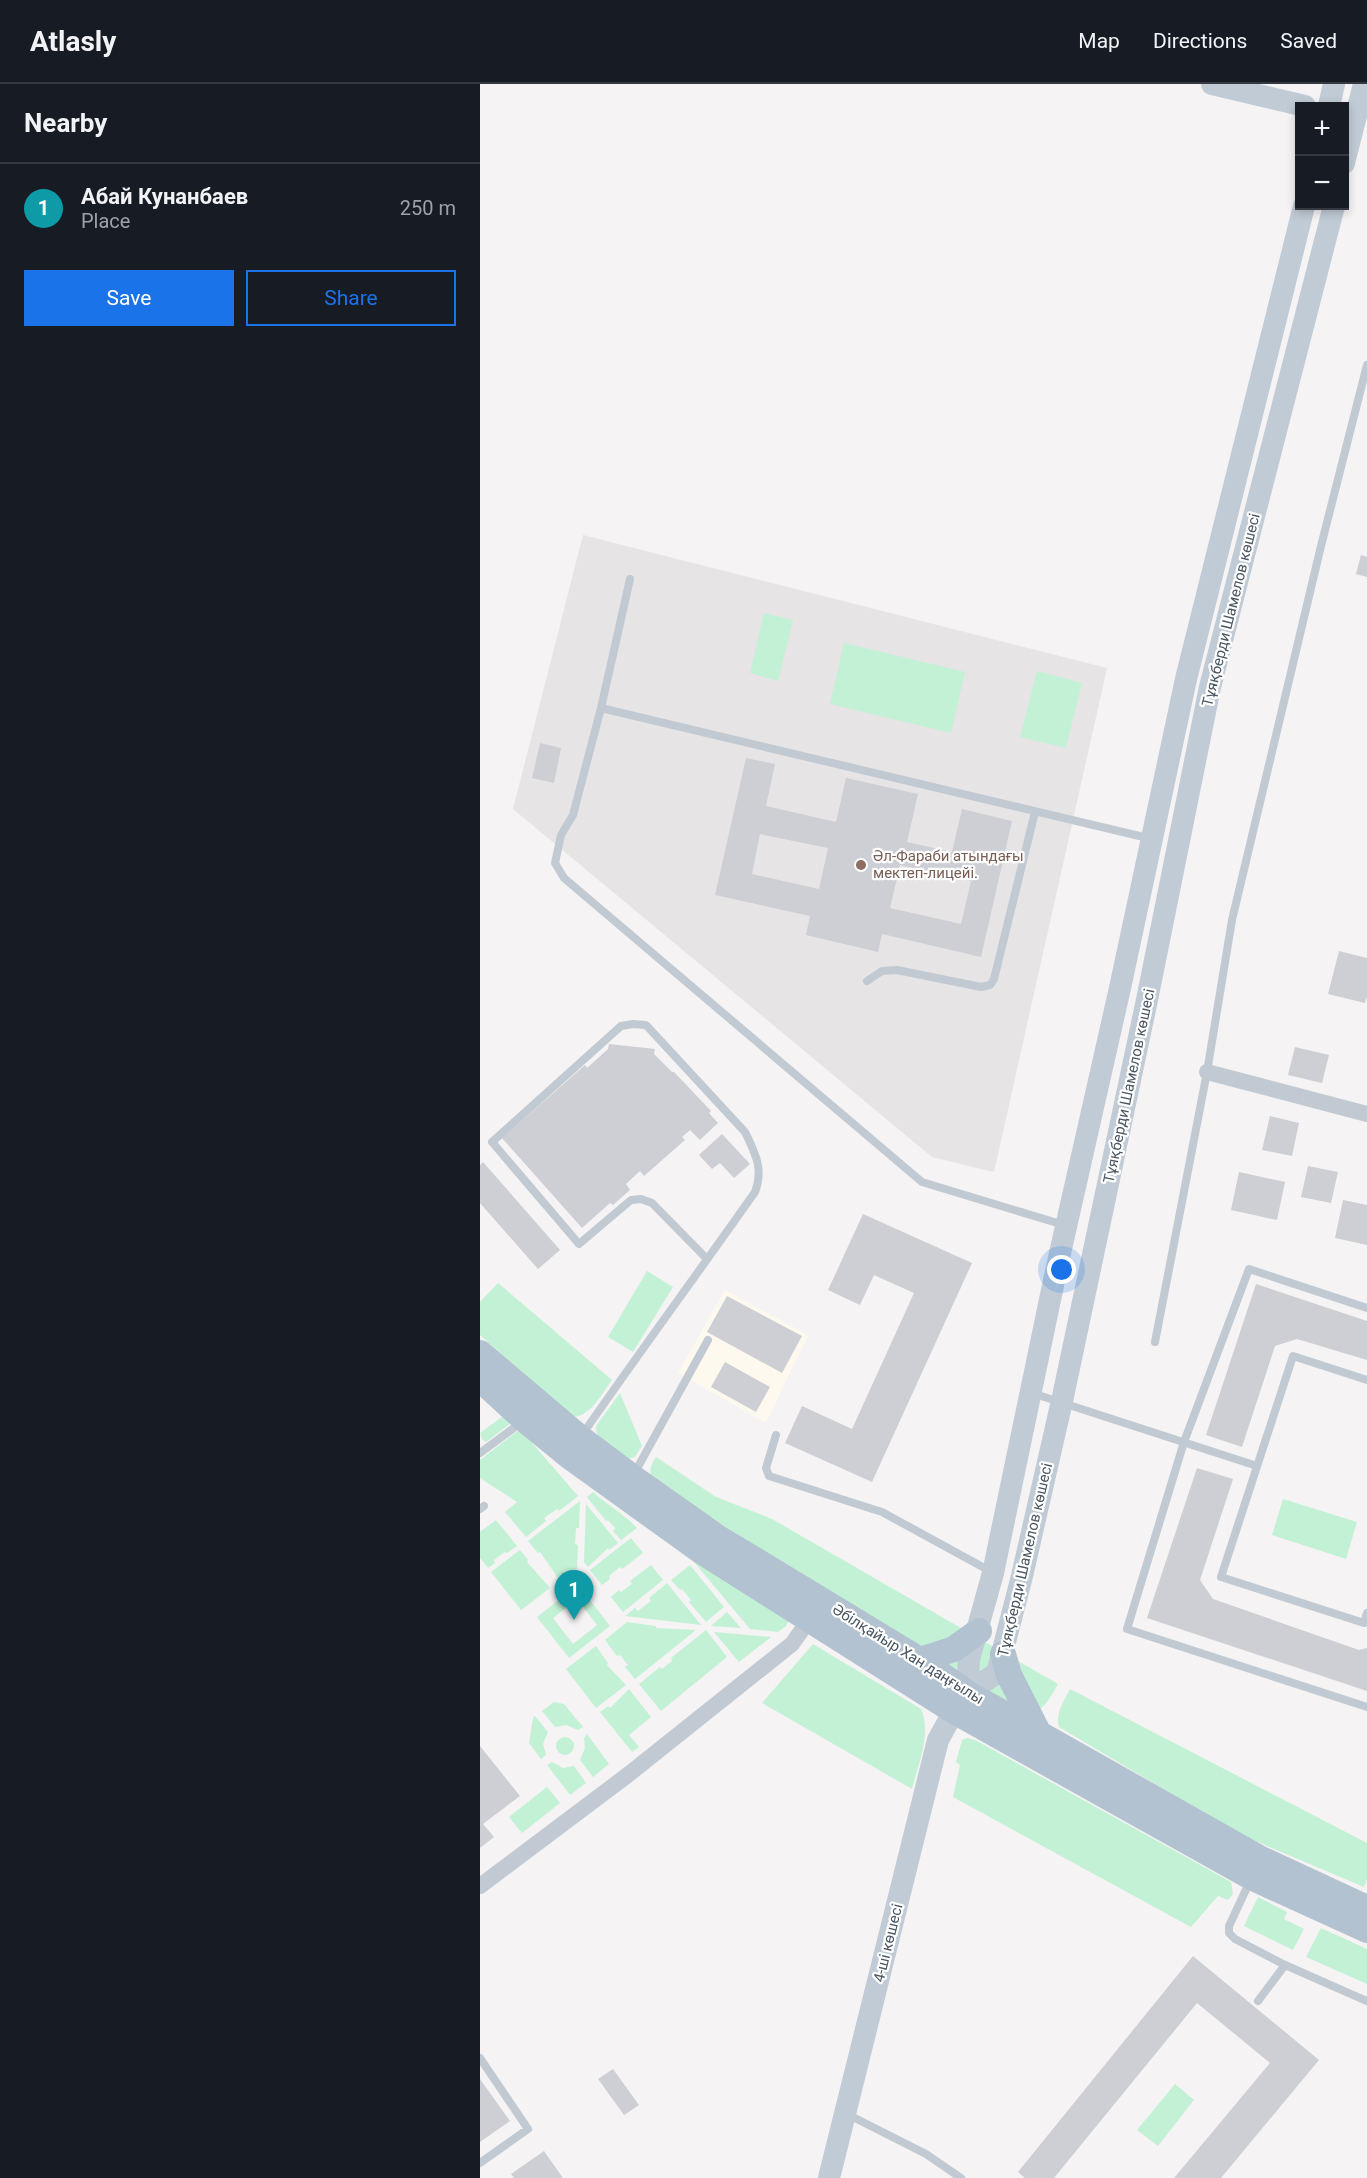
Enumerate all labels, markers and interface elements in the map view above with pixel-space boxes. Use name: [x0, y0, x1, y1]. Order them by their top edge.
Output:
text: Atlasly: [30, 25, 116, 58]
text: Map: [1078, 29, 1120, 53]
text: Directions: [1153, 29, 1247, 53]
text: Saved: [1280, 29, 1337, 53]
map controls: [1295, 102, 1349, 210]
button: +: [1295, 102, 1349, 156]
text: Nearby: [24, 108, 107, 138]
button: −: [1295, 156, 1349, 210]
text: Абай Кунанбаев: [81, 184, 248, 209]
text: 1: [38, 196, 49, 220]
text: 250 m: [400, 196, 456, 220]
text: Place: [81, 209, 130, 233]
button: Save: [24, 270, 234, 326]
button: Share: [246, 270, 456, 326]
street label: Тұяқберди Шамелов көшесі: [1198, 512, 1264, 708]
place label: Әл-Фараби атындағы мектеп-лицейі.: [873, 847, 1024, 882]
marker: Әл-Фараби атындағы мектеп-лицейі.: [854, 858, 868, 872]
street label: Тұяқберди Шамелов көшесі: [1100, 987, 1158, 1185]
your location: [1047, 1255, 1076, 1284]
street label: Тұяқберди Шамелов көшесі: [994, 1461, 1056, 1659]
pin: 1: [554, 1570, 593, 1620]
street label: Әбілқайыр Хан даңғылы: [829, 1600, 987, 1708]
street label: 4-ші көшесі: [870, 1902, 906, 1984]

